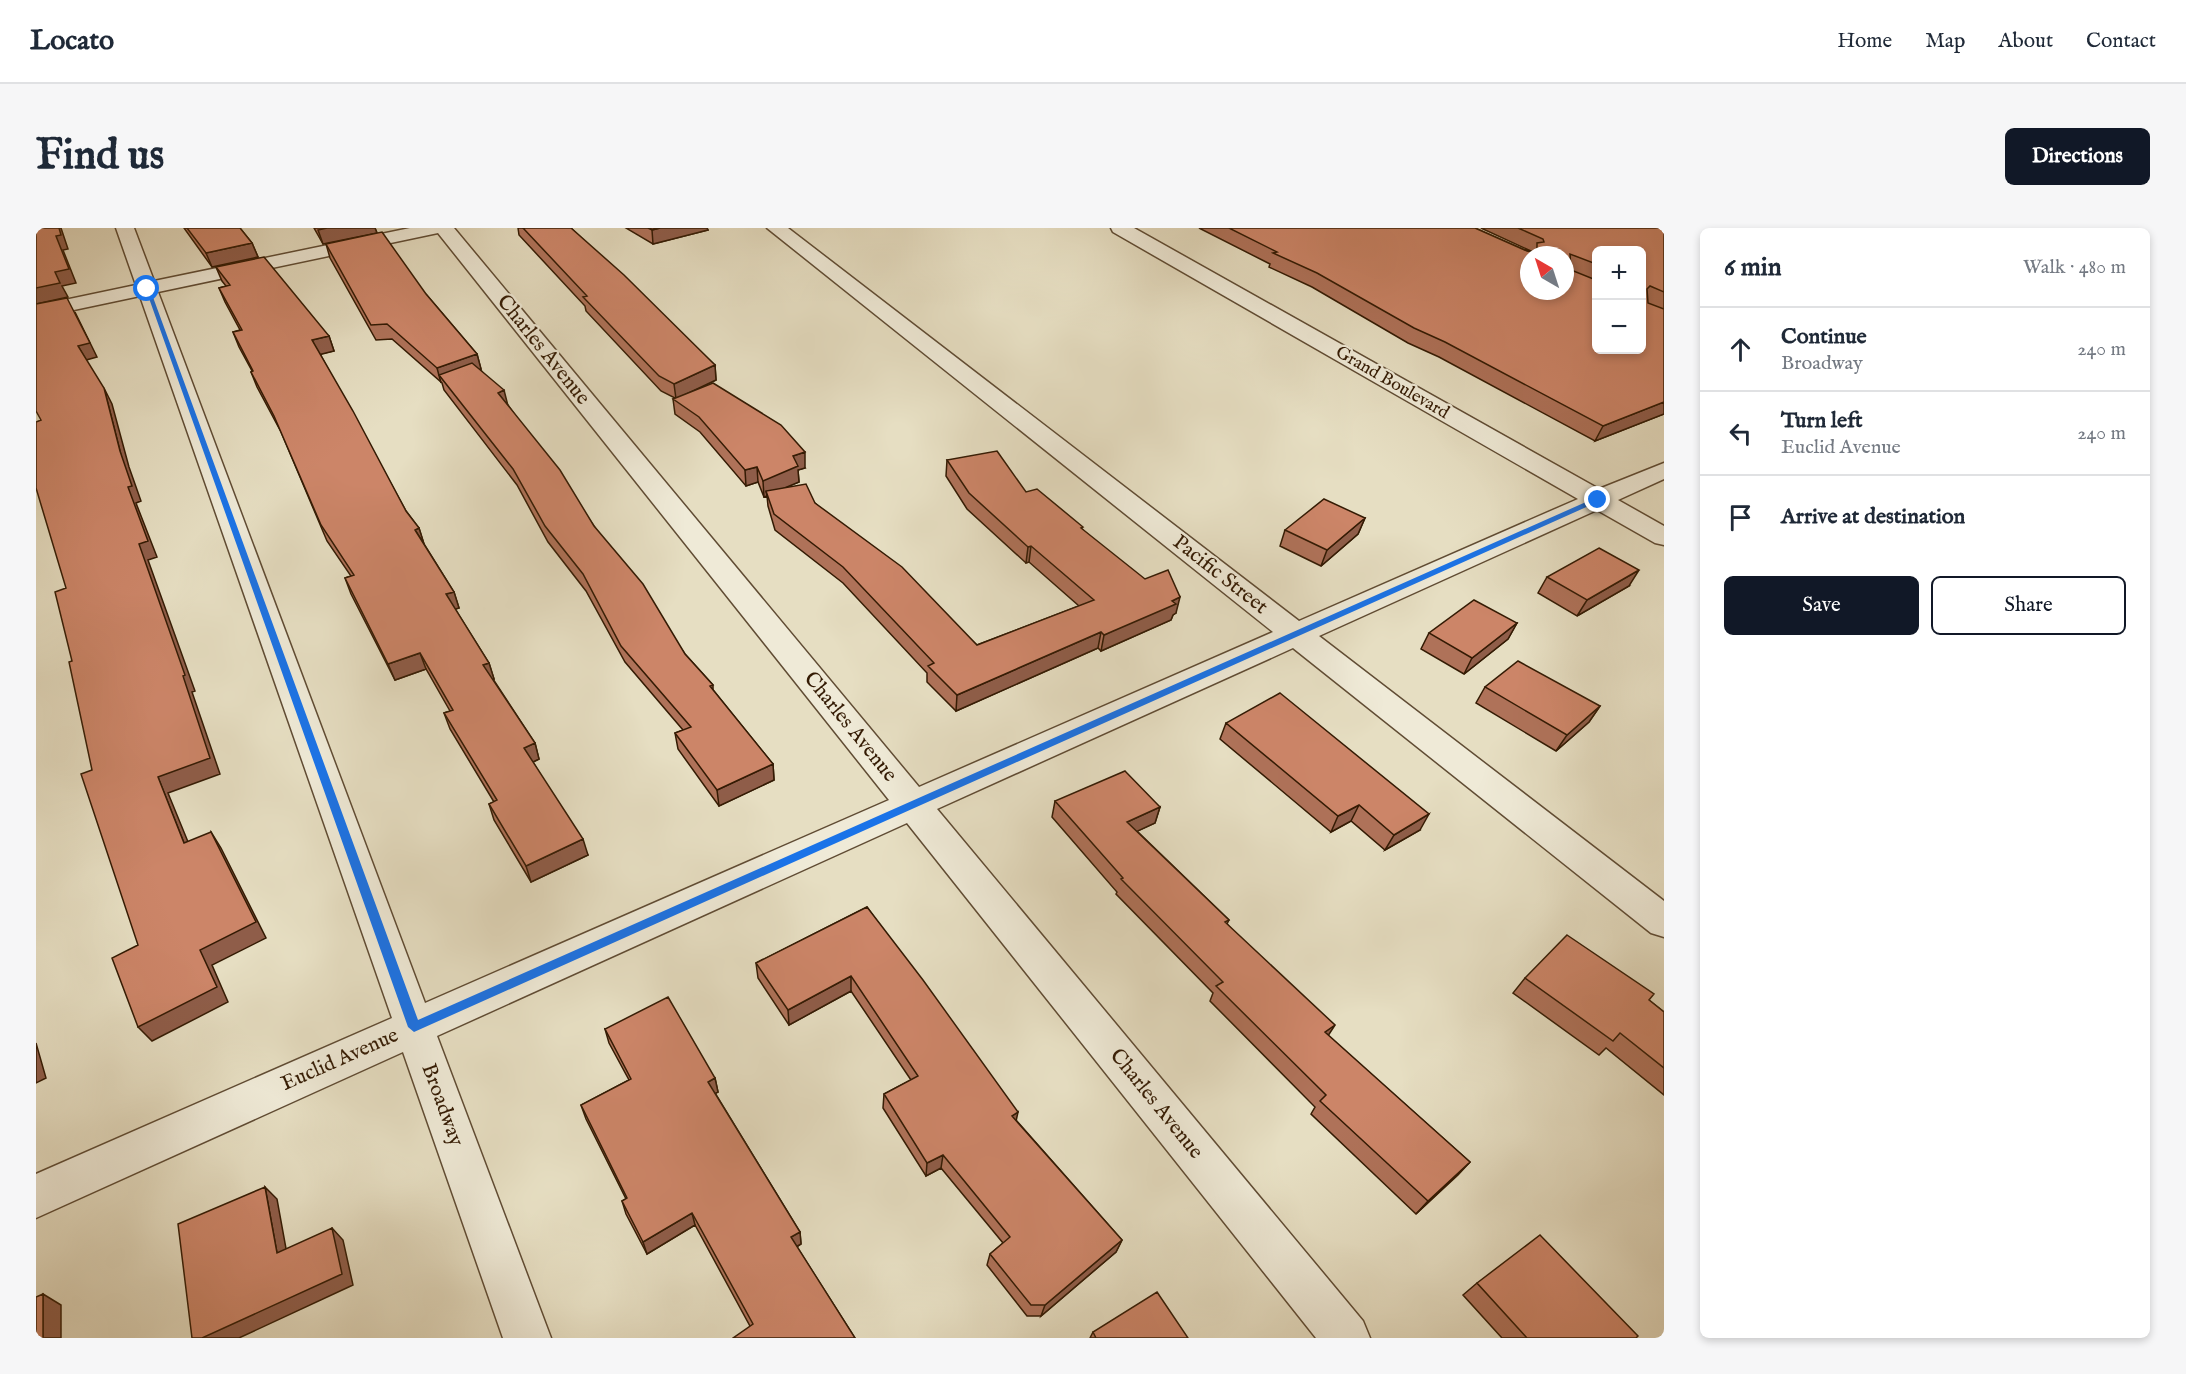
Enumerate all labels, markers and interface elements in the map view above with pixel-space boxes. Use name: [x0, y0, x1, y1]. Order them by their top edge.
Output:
text: Locato: [30, 24, 114, 59]
text: Home: [1837, 28, 1892, 55]
text: Map: [1925, 28, 1965, 55]
text: About: [1998, 28, 2053, 55]
text: Contact: [2086, 28, 2156, 55]
button: Directions: [2005, 128, 2150, 185]
text: Find us: [36, 130, 164, 183]
north arrow: [1520, 246, 1574, 300]
map controls: [1592, 246, 1646, 354]
button: +: [1592, 246, 1646, 300]
text: 6 min: [1724, 251, 1782, 284]
text: Walk · 480 m: [2023, 255, 2126, 280]
route start: [133, 275, 159, 301]
street label: Charles Avenue: [490, 289, 596, 411]
button: −: [1592, 300, 1646, 354]
text: Continue: [1781, 323, 1867, 351]
icon: ahead: [1724, 333, 1757, 366]
text: 240 m: [2077, 337, 2126, 362]
street label: Grand Boulevard: [1331, 341, 1453, 425]
text: Broadway: [1781, 351, 1863, 376]
text: Turn left: [1781, 407, 1863, 435]
icon: left: [1724, 417, 1757, 450]
text: 240 m: [2077, 421, 2126, 446]
text: Euclid Avenue: [1781, 435, 1901, 460]
route end: [1584, 486, 1610, 512]
icon: arrive: [1724, 501, 1757, 534]
text: Arrive at destination: [1781, 503, 1965, 531]
street label: Pacific Street: [1167, 529, 1273, 621]
button: Save: [1724, 576, 1919, 635]
button: Share: [1931, 576, 2126, 635]
street label: Charles Avenue: [797, 666, 903, 788]
street label: Euclid Avenue: [277, 1022, 403, 1098]
street label: Charles Avenue: [1103, 1043, 1209, 1165]
street label: Broadway: [415, 1060, 470, 1151]

